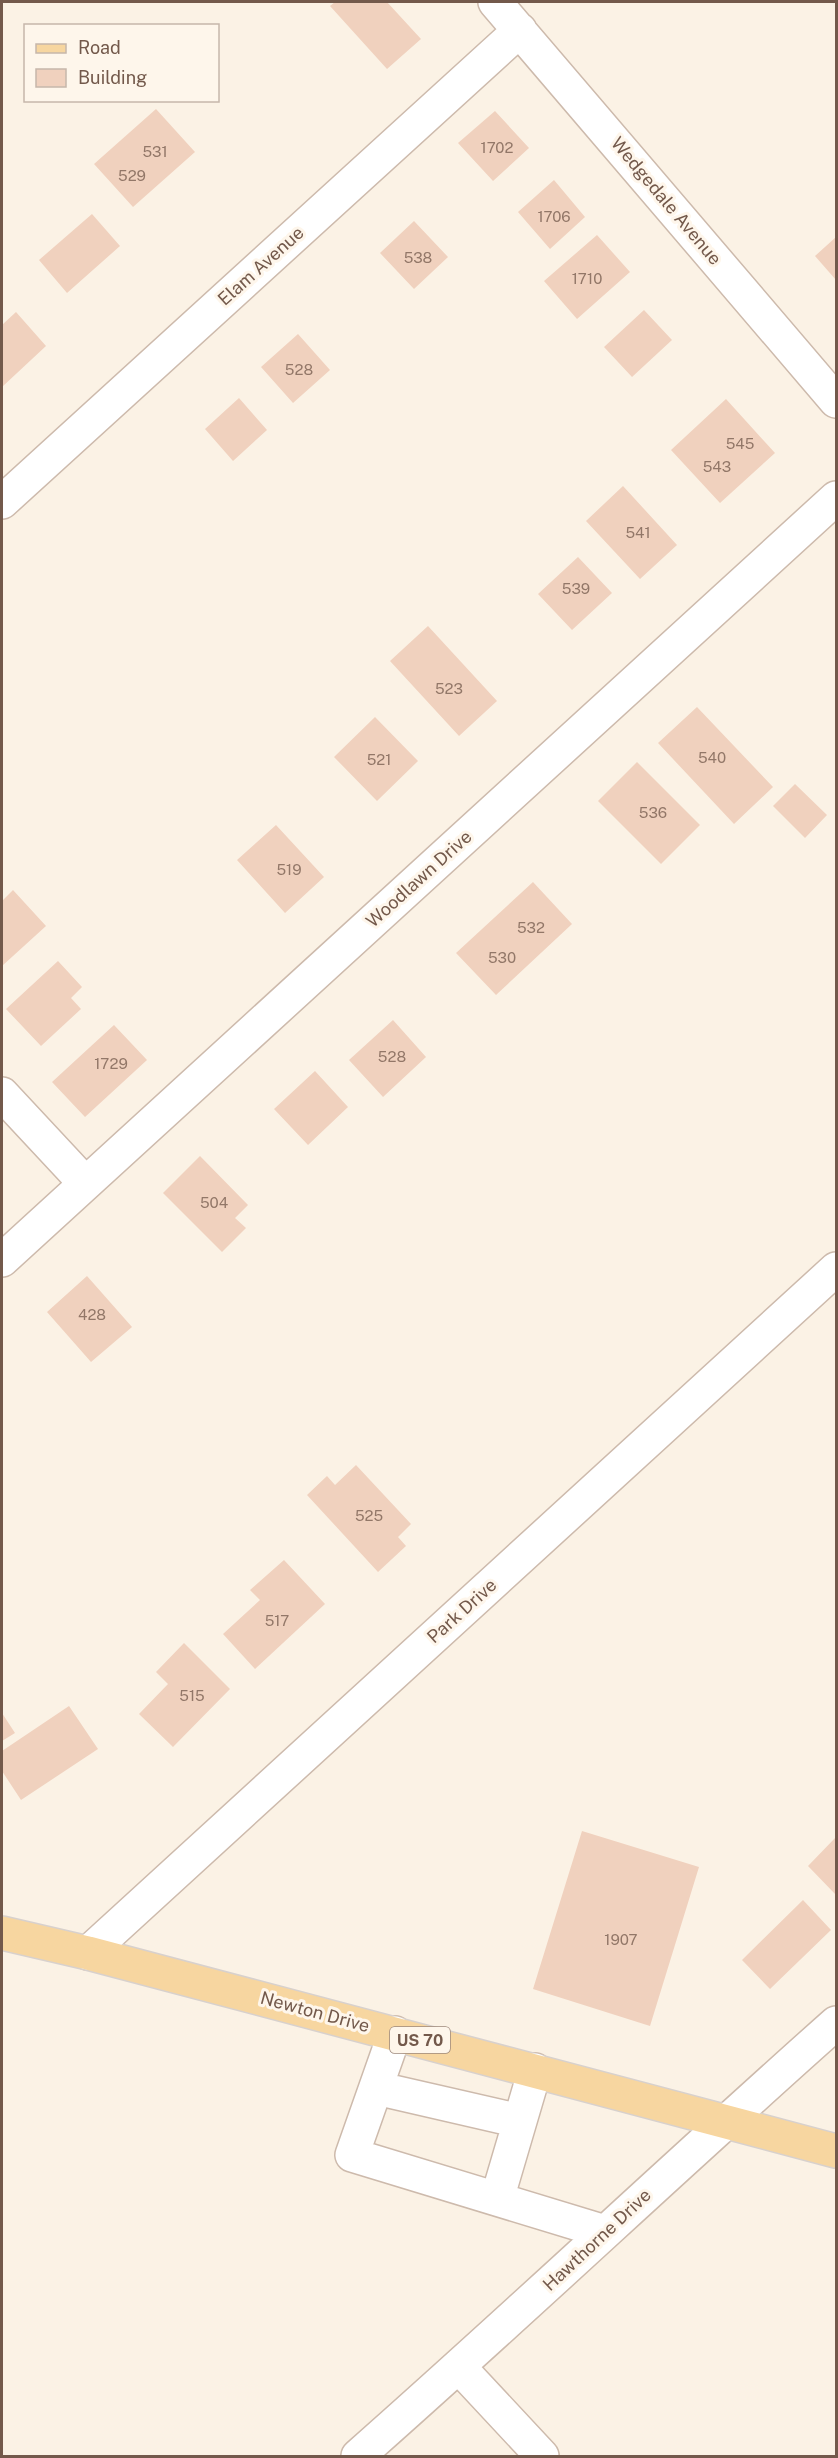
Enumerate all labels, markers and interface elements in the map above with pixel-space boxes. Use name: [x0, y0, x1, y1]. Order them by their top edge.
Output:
legend: [24, 24, 219, 102]
text: Road: [78, 37, 121, 58]
text: Building: [78, 67, 147, 88]
street label: Wedgedale Avenue: [607, 133, 726, 269]
house number: 1702: [481, 139, 514, 156]
house number: 531: [142, 143, 168, 160]
house number: 529: [118, 167, 146, 184]
house number: 1706: [537, 208, 571, 225]
street label: Elam Avenue: [213, 222, 308, 310]
house number: 538: [404, 249, 432, 266]
house number: 1710: [572, 270, 602, 287]
house number: 528: [285, 361, 313, 378]
house number: 545: [726, 435, 754, 452]
house number: 543: [703, 458, 731, 475]
house number: 541: [625, 524, 651, 541]
house number: 539: [562, 580, 590, 597]
house number: 523: [435, 680, 463, 697]
house number: 540: [698, 749, 726, 766]
house number: 521: [367, 751, 391, 768]
house number: 536: [639, 804, 667, 821]
street label: Woodlawn Drive: [362, 826, 476, 931]
house number: 519: [276, 861, 302, 878]
house number: 532: [517, 919, 545, 936]
house number: 530: [488, 949, 516, 966]
house number: 528: [378, 1048, 406, 1065]
house number: 1729: [94, 1055, 128, 1072]
house number: 504: [200, 1194, 228, 1211]
house number: 428: [78, 1306, 106, 1323]
house number: 525: [355, 1507, 383, 1524]
street label: Park Drive: [423, 1574, 501, 1647]
house number: 517: [265, 1612, 289, 1629]
house number: 515: [179, 1687, 205, 1704]
house number: 1907: [604, 1931, 638, 1948]
street label: Newton Drive: [258, 1987, 372, 2036]
road number: US 70: [390, 2027, 450, 2053]
street label: Hawthorne Drive: [538, 2184, 655, 2295]

